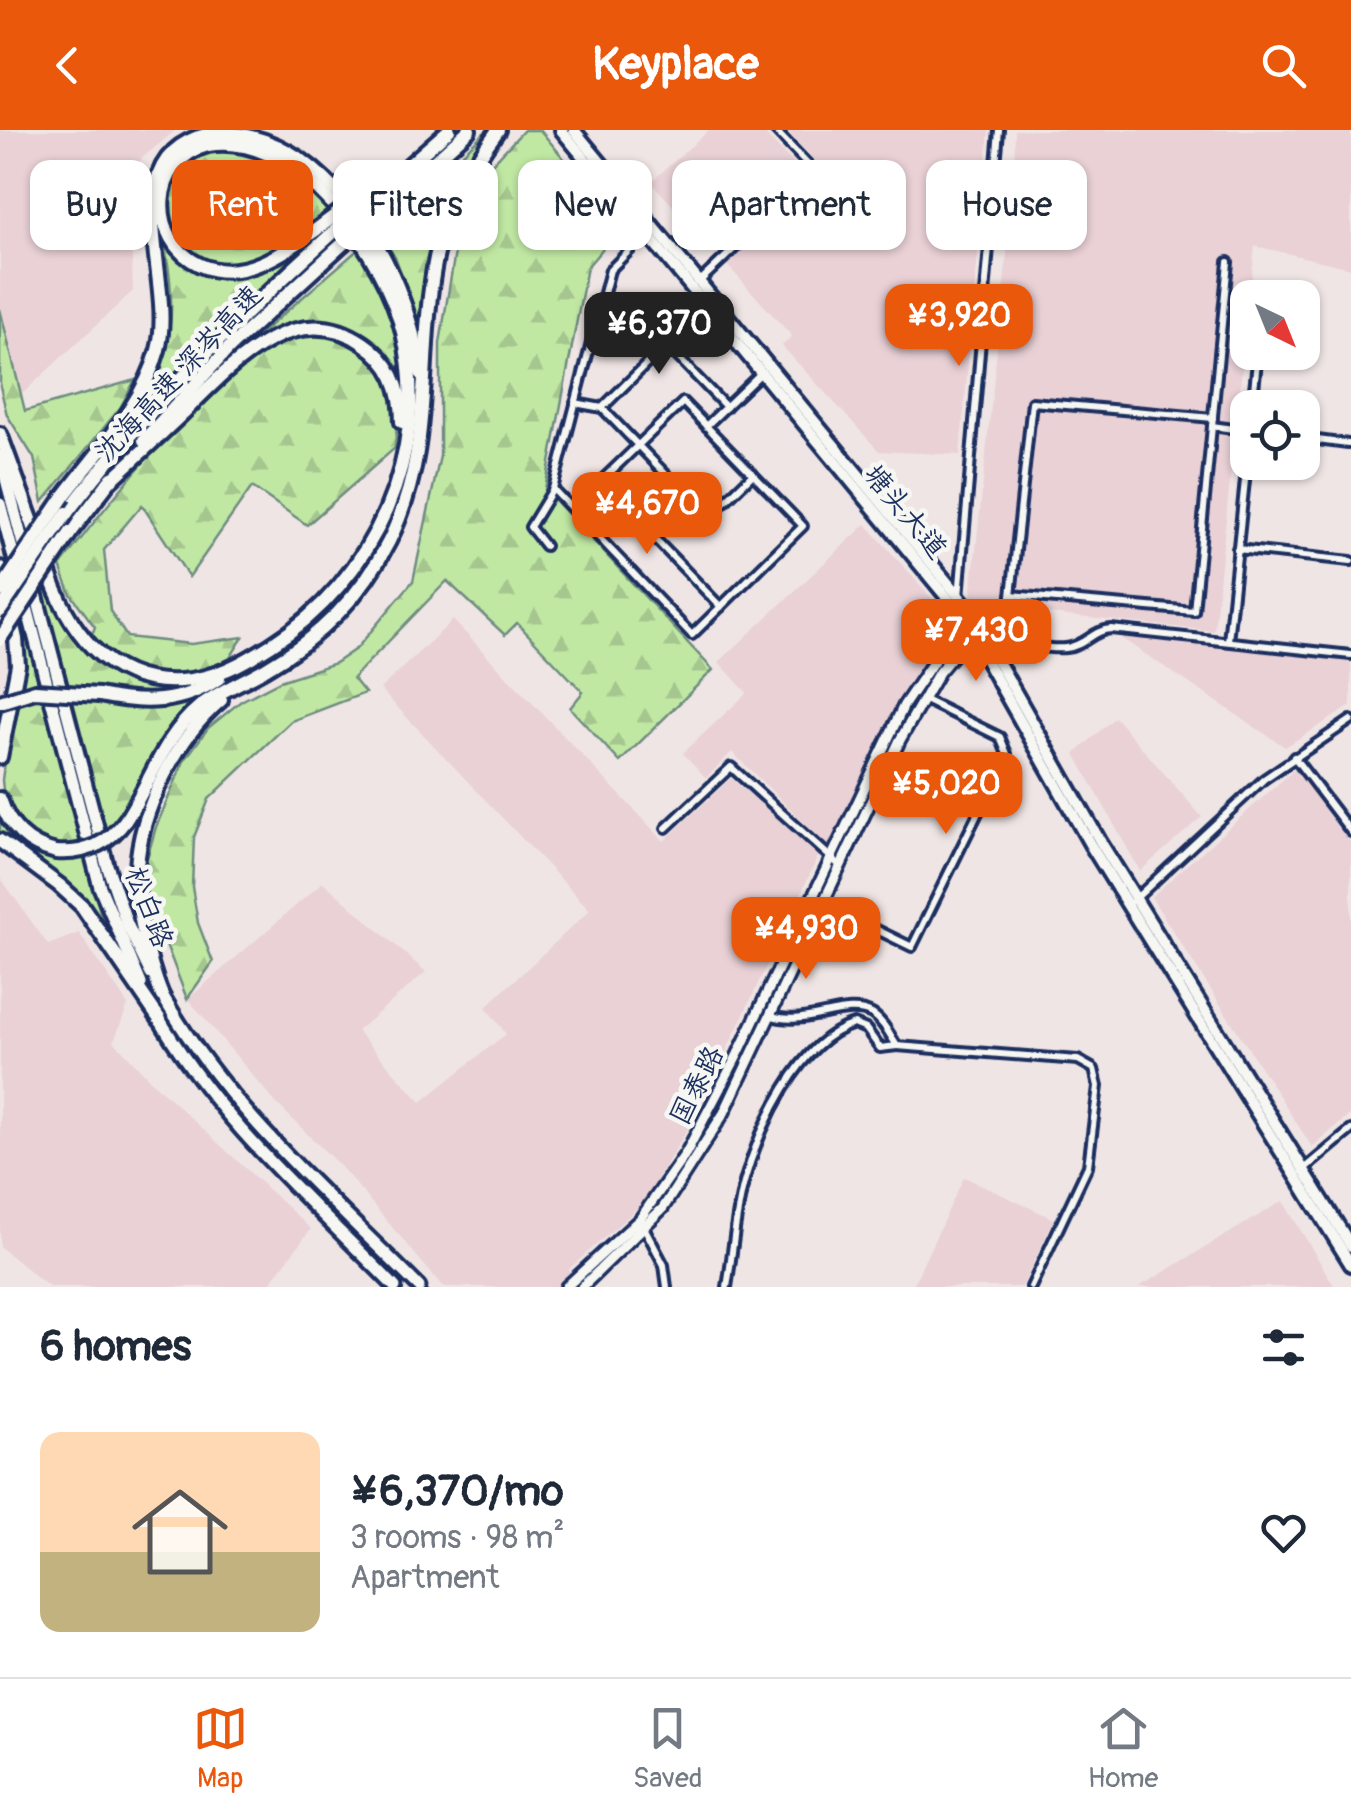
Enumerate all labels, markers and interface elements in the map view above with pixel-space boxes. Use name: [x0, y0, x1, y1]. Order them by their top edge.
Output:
text: Keyplace: [592, 37, 759, 93]
icon: back: [40, 38, 95, 93]
icon: search: [1256, 38, 1311, 93]
chip: Buy: [30, 160, 152, 250]
chip: Rent: [172, 160, 313, 250]
chip: Filters: [333, 160, 498, 250]
chip: New: [518, 160, 652, 250]
chip: Apartment: [672, 160, 906, 250]
chip: House: [926, 160, 1087, 250]
street label: 沈海高速 深岑高速: [88, 278, 270, 470]
north arrow: [1230, 280, 1320, 370]
map controls: [1230, 280, 1320, 480]
pin: ¥3,920: [878, 284, 1040, 369]
pin: ¥6,370: [578, 292, 740, 377]
text: ¥3,920: [907, 296, 1011, 336]
text: ¥6,370: [606, 304, 712, 344]
button: locate: [1230, 390, 1320, 480]
street label: 塘头大道: [855, 458, 954, 566]
pin: ¥4,670: [566, 472, 728, 557]
text: ¥4,670: [594, 484, 700, 524]
pin: ¥7,430: [895, 599, 1057, 684]
text: ¥7,430: [923, 611, 1029, 651]
pin: ¥5,020: [865, 752, 1027, 837]
text: ¥5,020: [891, 764, 1001, 804]
street label: 松白路: [117, 862, 180, 953]
pin: ¥4,930: [725, 897, 887, 982]
text: ¥4,930: [753, 909, 859, 949]
street label: 国泰路: [663, 1040, 732, 1131]
icon: filters: [1256, 1320, 1311, 1375]
text: 6 homes: [40, 1321, 191, 1373]
text: ¥6,370/mo: [350, 1466, 564, 1518]
icon: home: [120, 1472, 240, 1592]
icon: heart: [1256, 1505, 1311, 1560]
text: 3 rooms · 98 m²: [350, 1518, 564, 1558]
text: Apartment: [350, 1558, 499, 1598]
tab: Map: [193, 1701, 248, 1796]
tab: Saved: [633, 1701, 702, 1796]
tab: Home: [1088, 1701, 1158, 1796]

